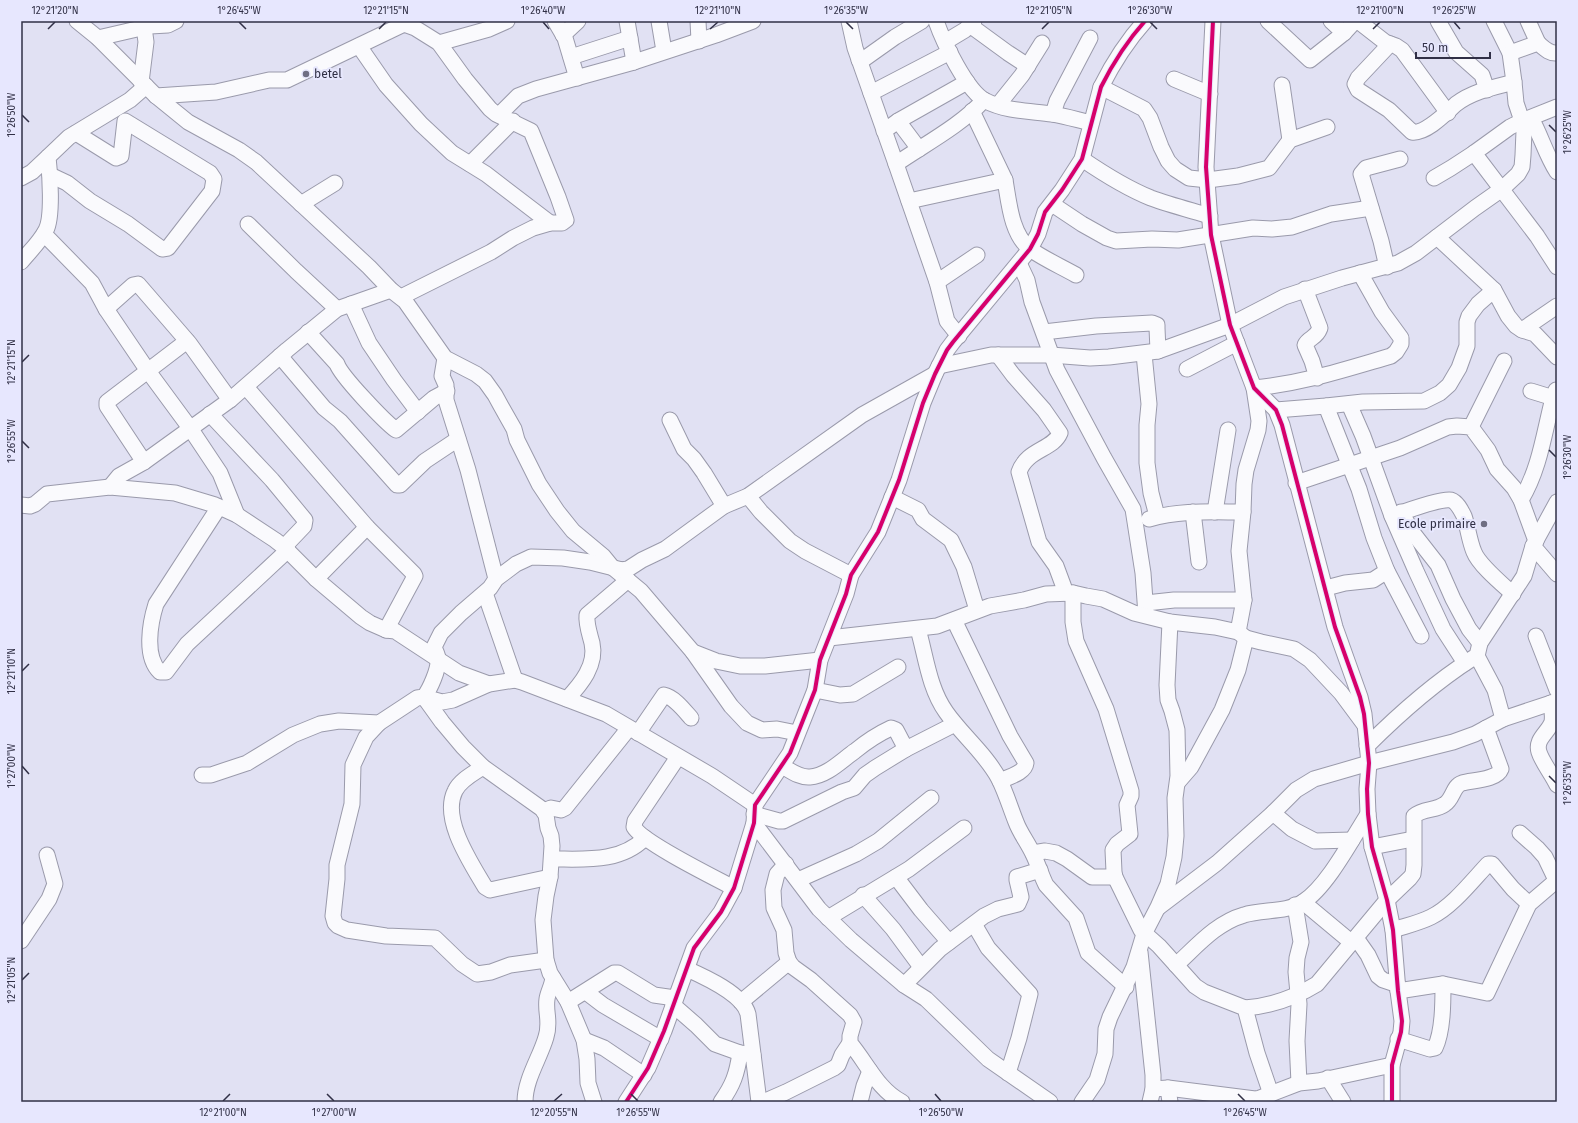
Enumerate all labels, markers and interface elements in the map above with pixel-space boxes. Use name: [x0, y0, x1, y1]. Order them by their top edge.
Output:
text: 12°21'20"N: [32, 5, 78, 17]
text: 1°26'45"W: [217, 5, 262, 17]
text: 12°21'15"N: [363, 5, 409, 17]
text: 1°26'40"W: [521, 5, 566, 17]
text: 12°21'10"N: [695, 5, 741, 17]
text: 1°26'35"W: [824, 5, 869, 17]
text: 12°21'05"N: [1026, 5, 1072, 17]
text: 1°26'30"W: [1128, 5, 1173, 17]
text: 12°21'00"N: [1356, 5, 1404, 17]
text: 1°26'25"W: [1432, 5, 1477, 17]
scale bar: [1416, 34, 1490, 60]
text: 50 m: [1422, 41, 1448, 55]
place label: betel: [314, 67, 342, 81]
marker: betel: [301, 69, 311, 79]
text: 1°26'50"W: [6, 92, 18, 137]
text: 1°26'25"W: [1562, 109, 1574, 154]
text: 12°21'15"N: [6, 339, 18, 385]
text: 1°26'55"W: [6, 418, 18, 463]
text: 1°26'30"W: [1562, 434, 1574, 479]
place label: Ecole primaire: [1398, 517, 1476, 531]
marker: Ecole primaire: [1479, 519, 1489, 529]
text: 12°21'10"N: [6, 648, 18, 694]
text: 1°27'00"W: [6, 743, 18, 788]
text: 1°26'35"W: [1562, 760, 1574, 805]
text: 12°21'05"N: [6, 957, 18, 1003]
text: 12°21'00"N: [199, 1107, 247, 1119]
text: 1°27'00"W: [312, 1107, 357, 1119]
text: 12°20'55"N: [530, 1107, 578, 1119]
text: 1°26'55"W: [616, 1107, 661, 1119]
text: 1°26'50"W: [919, 1107, 964, 1119]
text: 1°26'45"W: [1223, 1107, 1268, 1119]

